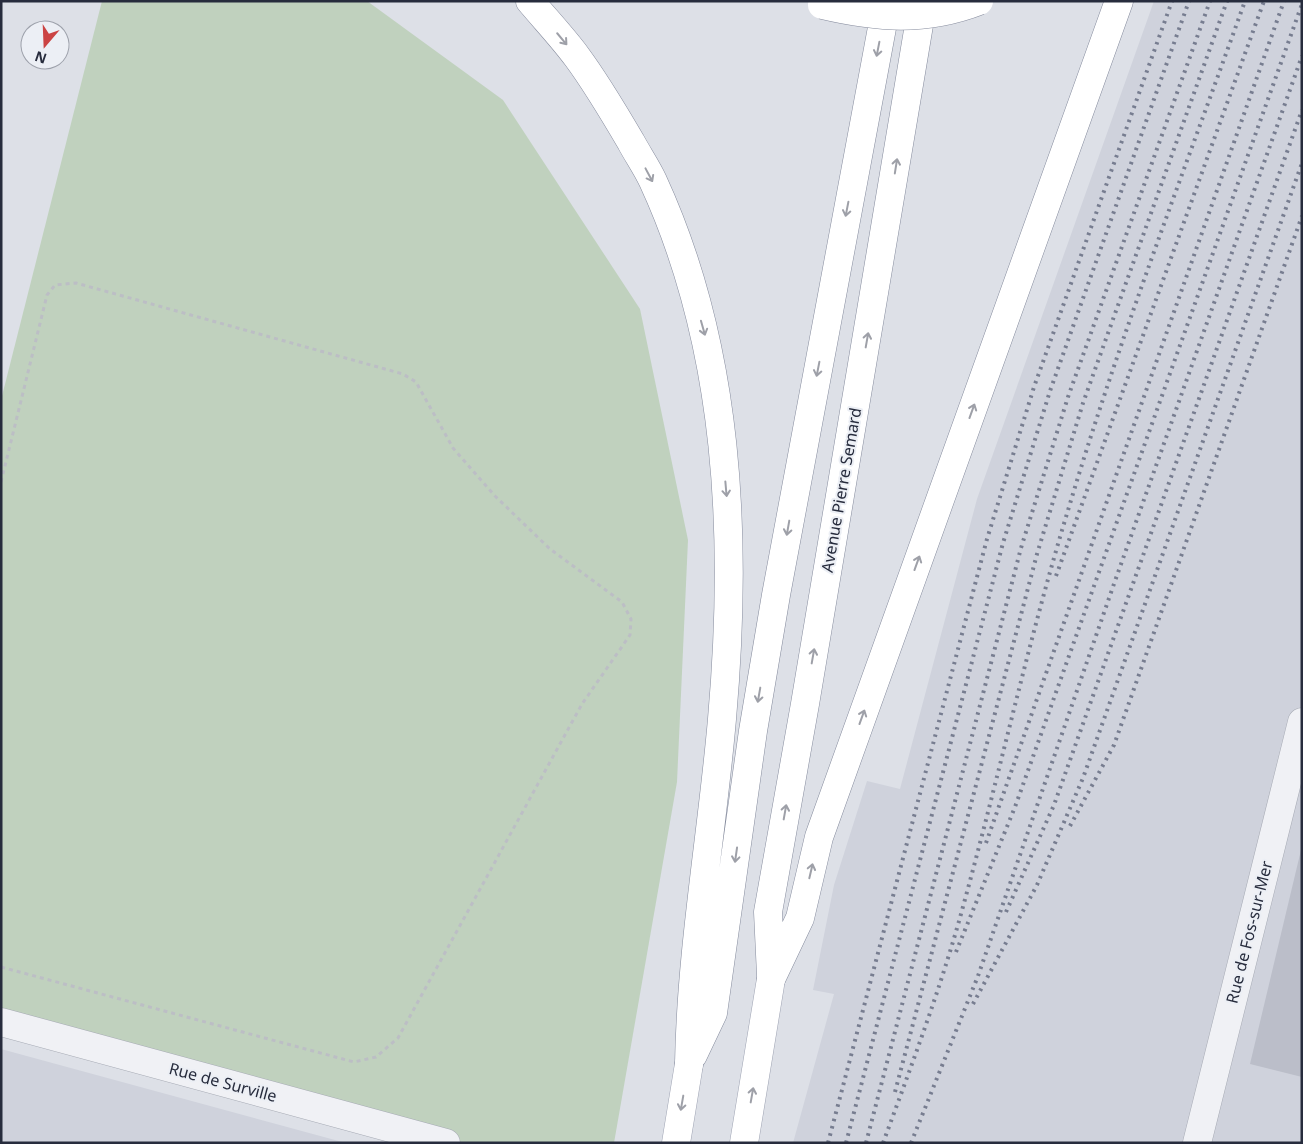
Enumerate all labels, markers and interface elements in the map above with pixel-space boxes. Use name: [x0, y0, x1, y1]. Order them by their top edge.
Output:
north arrow: [20, 20, 70, 70]
one-way arrow: [556, 32, 567, 45]
one-way arrow: [872, 41, 882, 57]
text: N: [32, 47, 49, 69]
one-way arrow: [892, 159, 902, 175]
one-way arrow: [645, 167, 654, 182]
one-way arrow: [842, 200, 852, 216]
one-way arrow: [698, 320, 708, 336]
one-way arrow: [862, 333, 872, 349]
one-way arrow: [812, 360, 822, 376]
one-way arrow: [968, 403, 977, 419]
street label: Avenue Pierre Semard: [816, 406, 866, 574]
one-way arrow: [721, 480, 731, 496]
one-way arrow: [783, 520, 793, 536]
one-way arrow: [913, 556, 922, 572]
one-way arrow: [809, 648, 819, 664]
one-way arrow: [754, 686, 764, 702]
one-way arrow: [858, 709, 867, 725]
one-way arrow: [781, 805, 791, 821]
one-way arrow: [730, 847, 740, 863]
street label: Rue de Fos-sur-Mer: [1221, 858, 1277, 1006]
one-way arrow: [807, 863, 816, 879]
street label: Rue de Surville: [167, 1057, 279, 1107]
one-way arrow: [747, 1087, 757, 1103]
one-way arrow: [677, 1095, 687, 1111]

